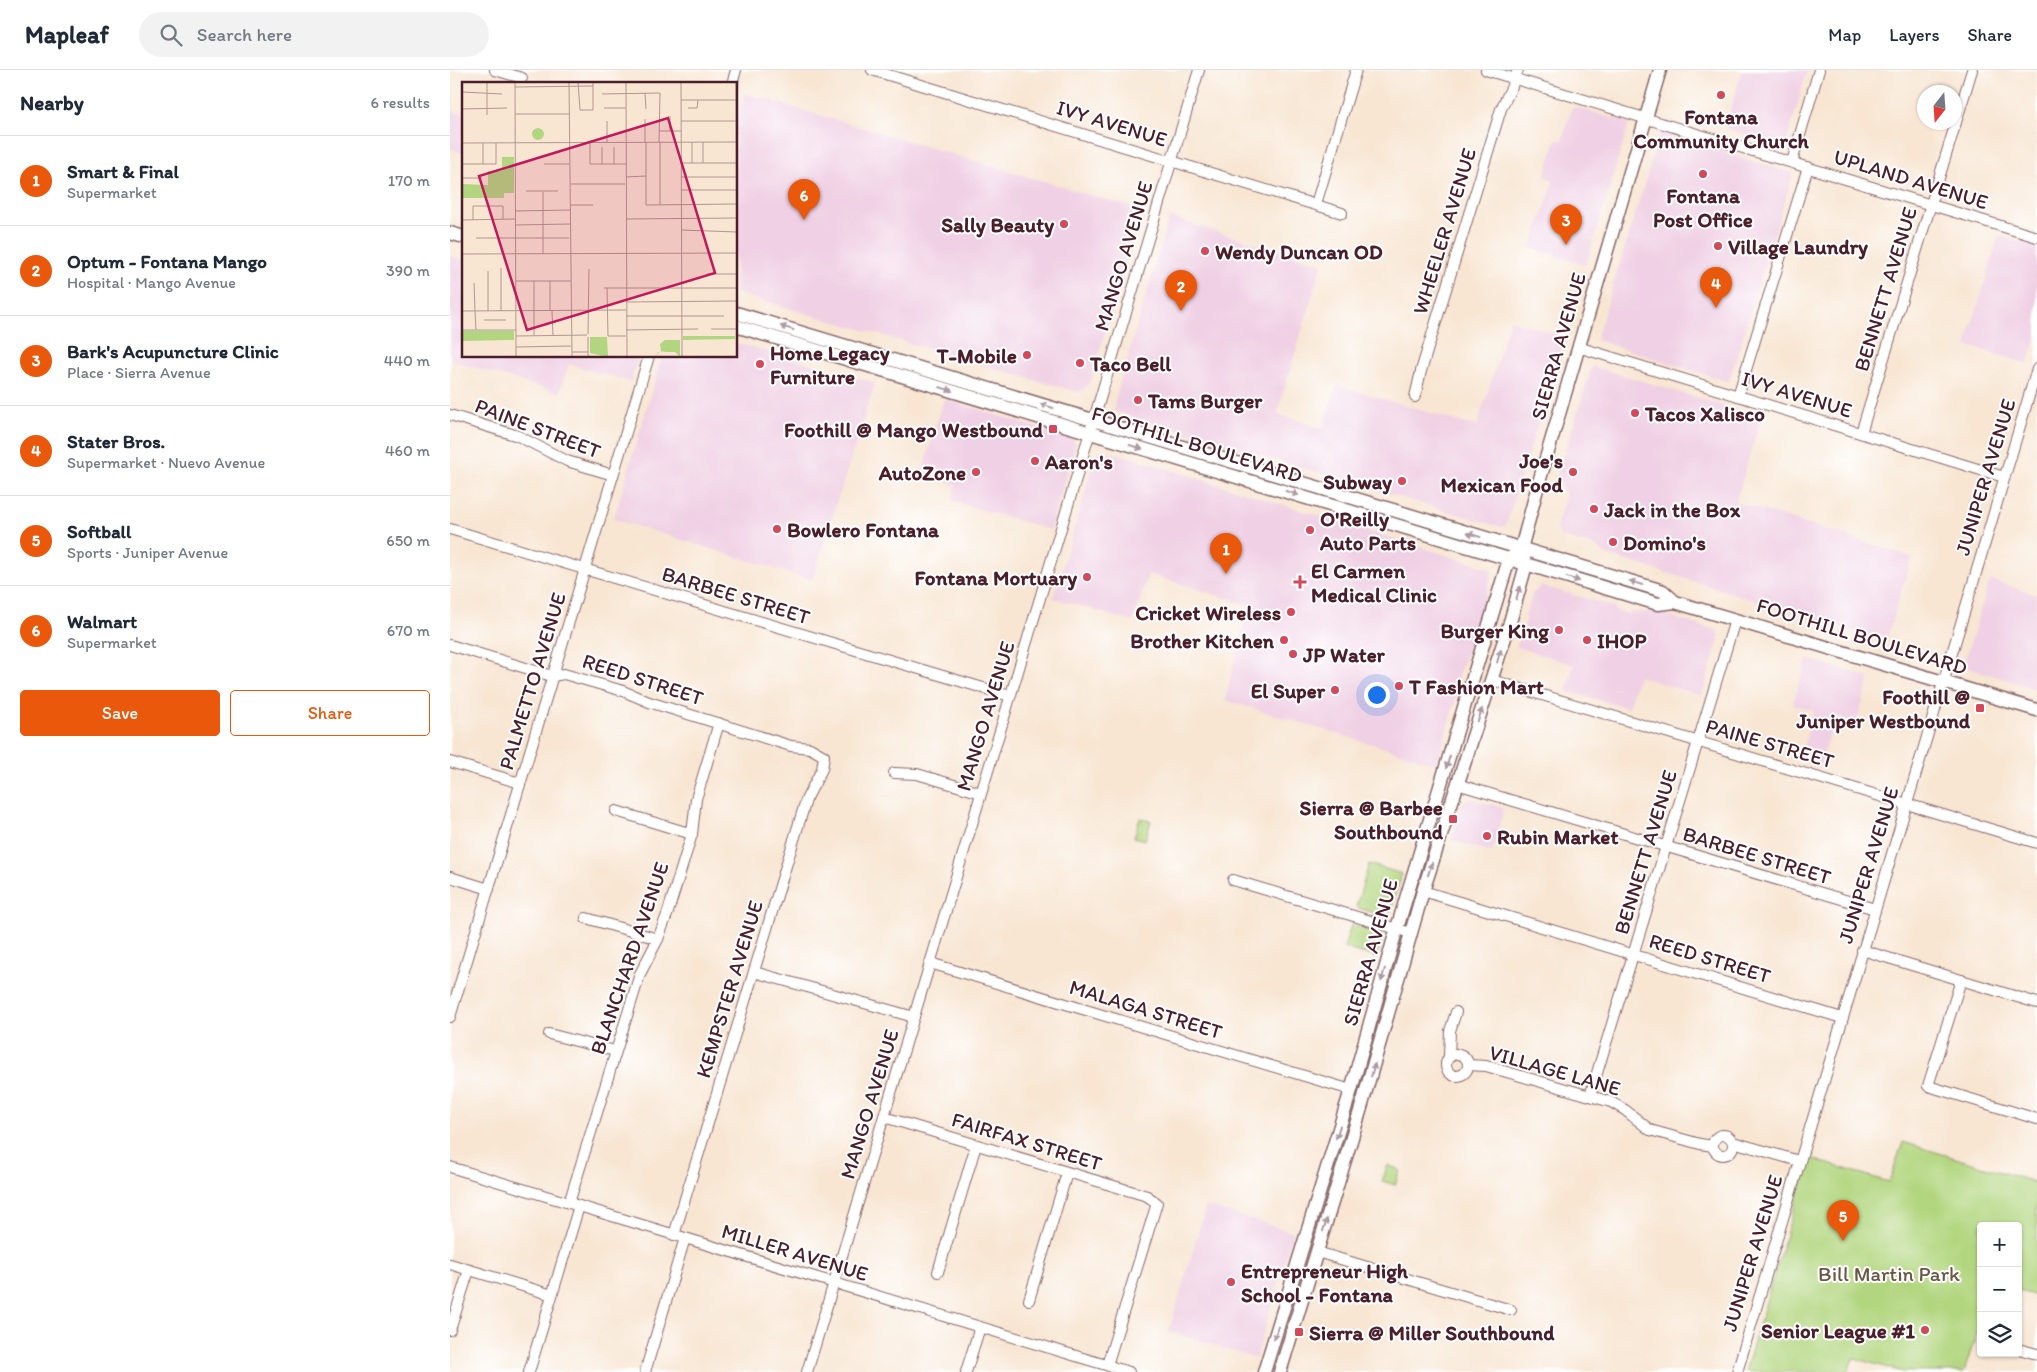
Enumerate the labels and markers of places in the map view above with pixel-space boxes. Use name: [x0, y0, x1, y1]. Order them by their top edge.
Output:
marker: Fontana Community Church: [1715, 89, 1727, 101]
place label: Fontana Community Church: [1633, 104, 1809, 154]
marker: Fontana Post Office: [1697, 168, 1709, 180]
pin: 6: [788, 179, 820, 220]
place label: Fontana Post Office: [1653, 183, 1753, 232]
pin: 3: [1550, 204, 1582, 245]
place label: Sally Beauty: [941, 212, 1054, 238]
marker: Sally Beauty: [1058, 218, 1070, 230]
place label: Village Laundry: [1728, 234, 1868, 260]
place label: Wendy Duncan OD: [1215, 239, 1383, 265]
marker: Village Laundry: [1712, 240, 1724, 252]
marker: Wendy Duncan OD: [1199, 245, 1211, 257]
pin: 4: [1700, 267, 1732, 308]
pin: 2: [1165, 270, 1197, 311]
place label: Home Legacy Furniture: [770, 340, 890, 389]
place label: T-Mobile: [936, 343, 1017, 368]
marker: T-Mobile: [1021, 349, 1033, 361]
place label: Taco Bell: [1089, 351, 1172, 376]
marker: Taco Bell: [1074, 357, 1086, 369]
marker: Home Legacy Furniture: [754, 358, 766, 370]
place label: Tams Burger: [1147, 388, 1263, 414]
marker: Tams Burger: [1132, 394, 1144, 406]
place label: Tacos Xalisco: [1644, 401, 1765, 426]
marker: Tacos Xalisco: [1629, 407, 1641, 419]
place label: Foothill @ Mango Westbound: [784, 417, 1044, 443]
marker: Foothill @ Mango Westbound: [1047, 423, 1059, 435]
place label: Joe's Mexican Food: [1441, 448, 1563, 497]
place label: Aaron's: [1044, 449, 1113, 474]
marker: Aaron's: [1029, 455, 1041, 467]
place label: AutoZone: [878, 460, 966, 485]
marker: AutoZone: [970, 466, 982, 478]
marker: Joe's Mexican Food: [1567, 466, 1579, 478]
place label: Subway: [1323, 469, 1393, 495]
marker: Subway: [1396, 475, 1408, 487]
place label: Jack in the Box: [1603, 497, 1741, 522]
marker: Jack in the Box: [1588, 503, 1600, 515]
place label: O'Reilly Auto Parts: [1319, 506, 1416, 555]
place label: Bowlero Fontana: [787, 517, 940, 542]
marker: Bowlero Fontana: [771, 523, 783, 535]
marker: O'Reilly Auto Parts: [1304, 524, 1316, 536]
place label: Domino's: [1623, 530, 1706, 555]
pin: 1: [1210, 533, 1242, 574]
marker: Domino's: [1607, 536, 1619, 548]
place label: El Carmen Medical Clinic: [1311, 558, 1437, 607]
place label: Fontana Mortuary: [915, 565, 1077, 591]
marker: Fontana Mortuary: [1081, 571, 1093, 583]
marker: El Carmen Medical Clinic: [1293, 575, 1307, 589]
place label: Cricket Wireless: [1135, 600, 1281, 625]
marker: Cricket Wireless: [1285, 606, 1297, 618]
place label: Burger King: [1440, 618, 1549, 644]
marker: Burger King: [1553, 624, 1565, 636]
place label: Brother Kitchen: [1130, 628, 1275, 653]
place label: IHOP: [1597, 628, 1647, 653]
marker: Brother Kitchen: [1278, 634, 1290, 646]
marker: IHOP: [1581, 634, 1593, 646]
place label: JP Water: [1302, 642, 1386, 667]
marker: JP Water: [1287, 648, 1299, 660]
place label: T Fashion Mart: [1408, 674, 1544, 699]
place label: El Super: [1251, 678, 1326, 704]
marker: T Fashion Mart: [1393, 680, 1405, 692]
marker: El Super: [1329, 684, 1341, 696]
place label: Foothill @ Juniper Westbound: [1796, 684, 1971, 734]
marker: Foothill @ Juniper Westbound: [1974, 702, 1986, 714]
place label: Sierra @ Barbee Southbound: [1300, 795, 1444, 844]
marker: Sierra @ Barbee Southbound: [1447, 813, 1459, 825]
place label: Rubin Market: [1497, 824, 1618, 849]
marker: Rubin Market: [1481, 830, 1493, 842]
pin: 5: [1827, 1200, 1859, 1241]
place label: Entrepreneur High School - Fontana: [1241, 1258, 1409, 1307]
marker: Entrepreneur High School - Fontana: [1225, 1276, 1237, 1288]
place label: Senior League #1: [1761, 1318, 1915, 1344]
place label: Sierra @ Miller Southbound: [1309, 1320, 1555, 1345]
marker: Senior League #1: [1919, 1324, 1931, 1336]
marker: Sierra @ Miller Southbound: [1293, 1326, 1305, 1338]

